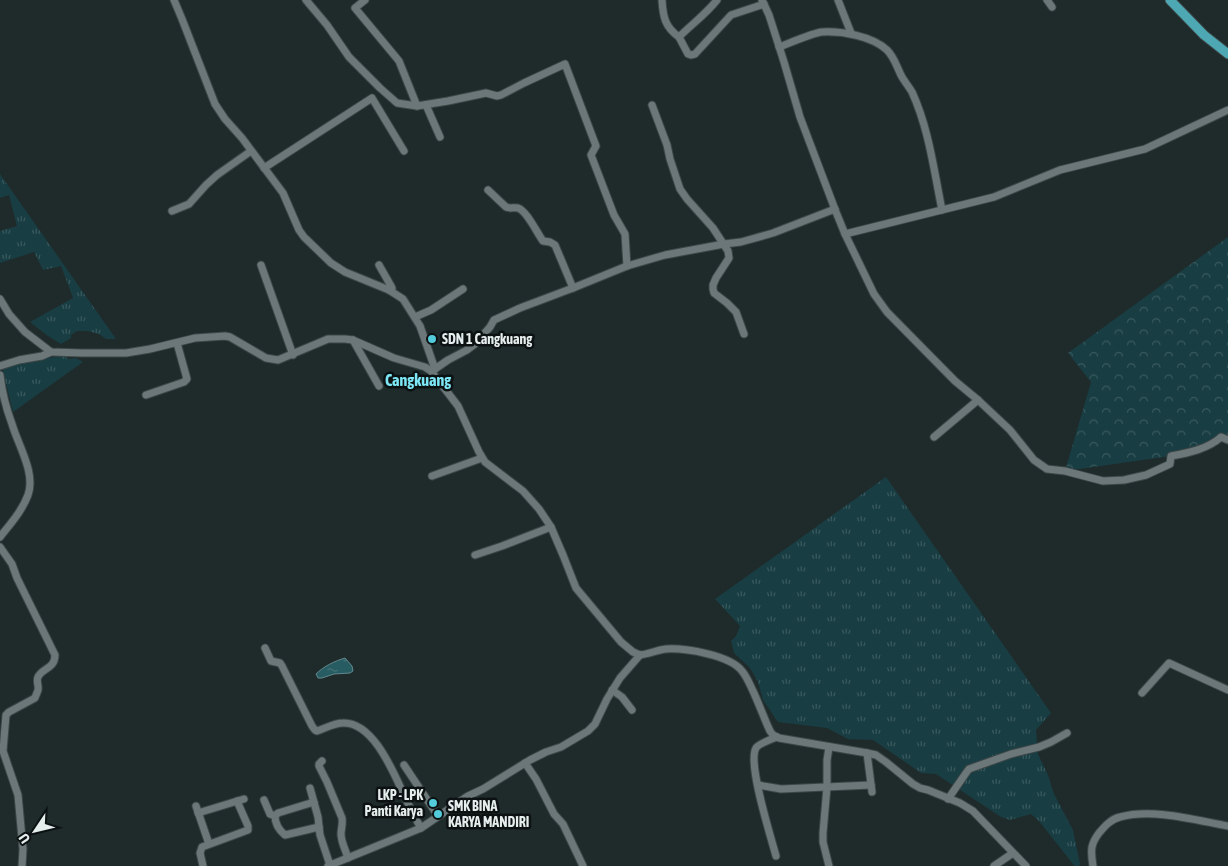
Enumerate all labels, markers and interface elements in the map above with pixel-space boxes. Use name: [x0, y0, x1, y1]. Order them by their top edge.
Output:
place label: SDN 1 Cangkuang: [442, 331, 533, 347]
marker: SDN 1 Cangkuang: [426, 333, 438, 345]
district label: Cangkuang: [385, 371, 451, 389]
place label: LKP - LPK Panti Karya: [365, 787, 423, 819]
marker: LKP - LPK Panti Karya: [427, 797, 439, 809]
place label: SMK BINA KARYA MANDIRI: [448, 798, 529, 830]
north arrow: [10, 806, 60, 856]
marker: SMK BINA KARYA MANDIRI: [432, 808, 444, 820]
text: U: [15, 830, 33, 846]

